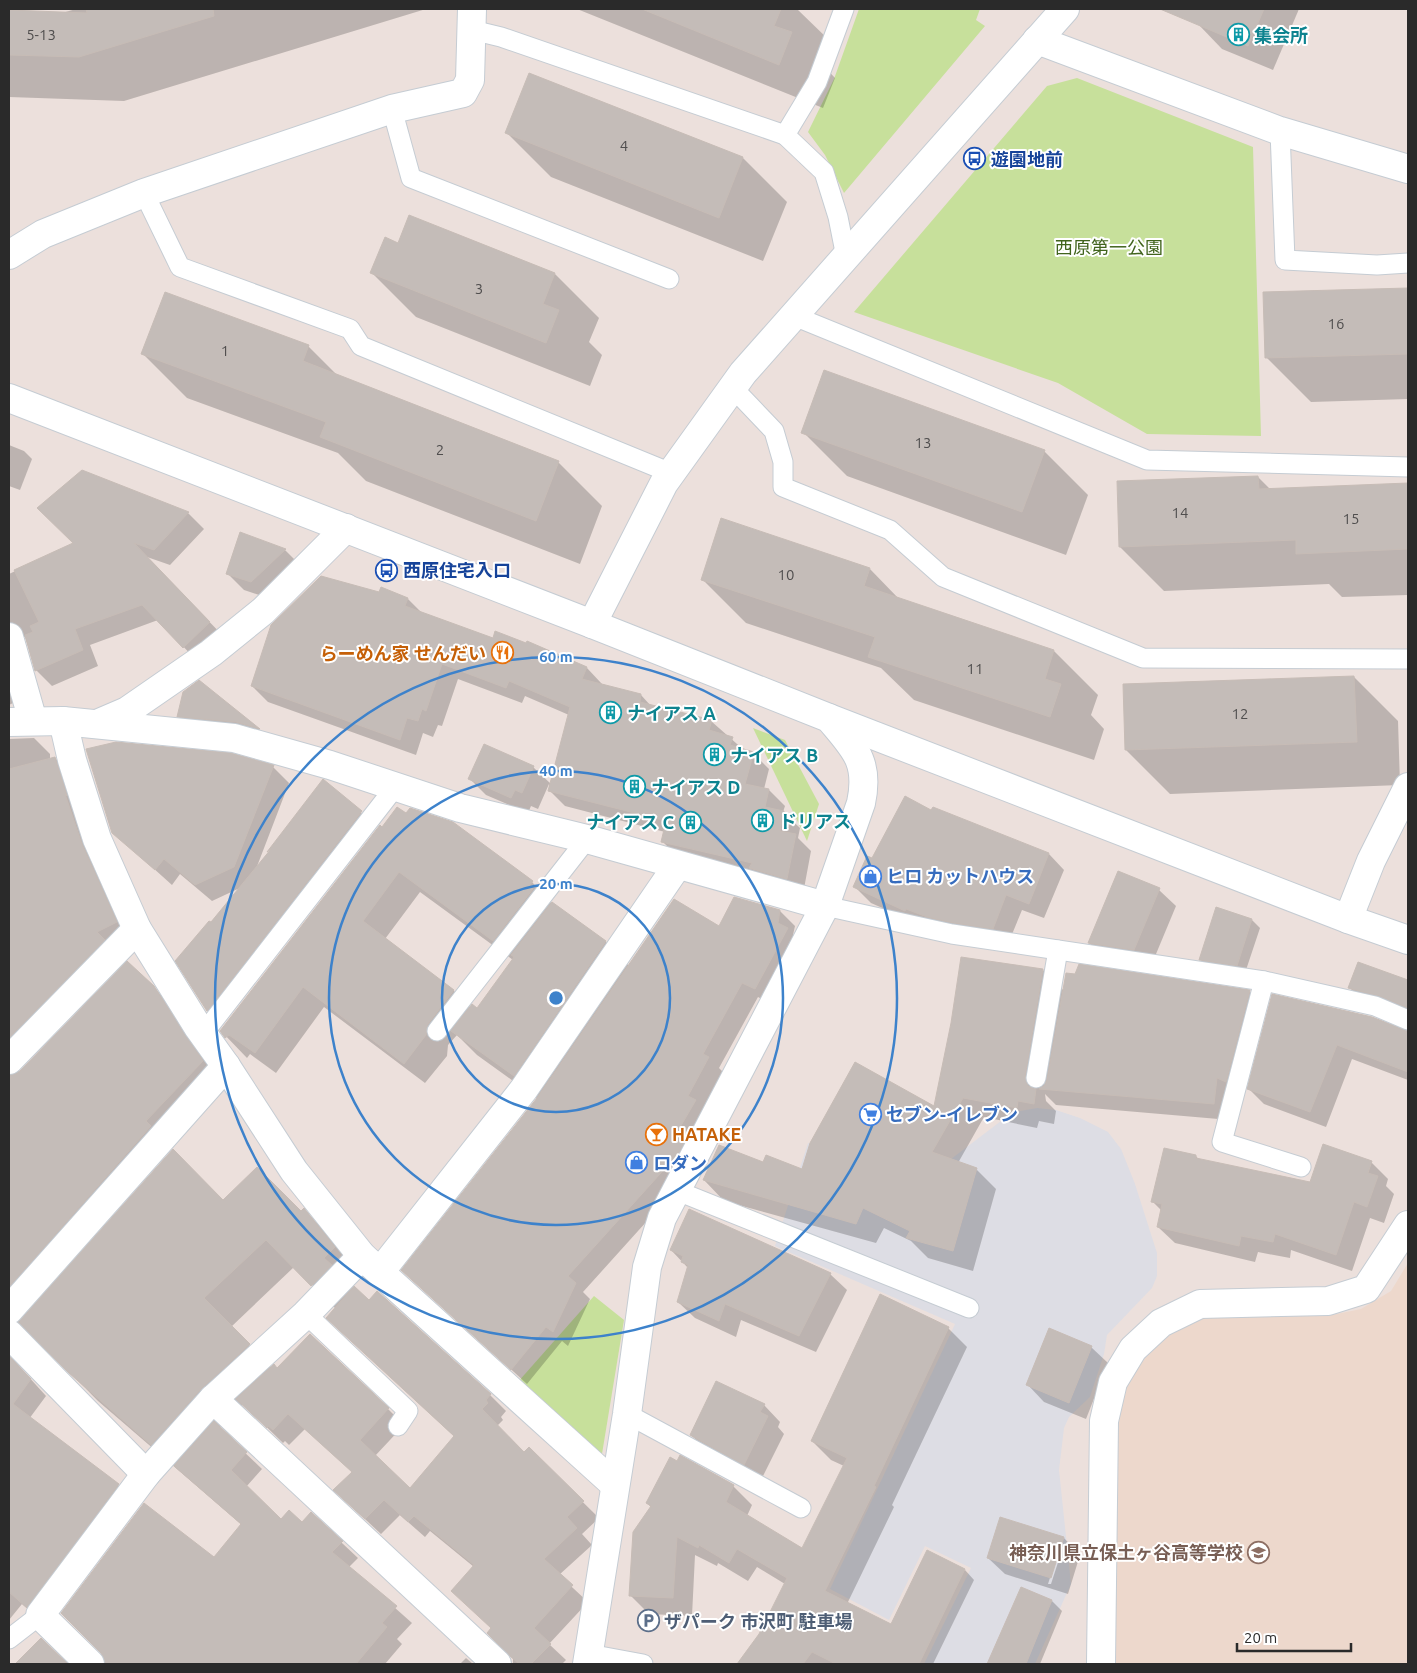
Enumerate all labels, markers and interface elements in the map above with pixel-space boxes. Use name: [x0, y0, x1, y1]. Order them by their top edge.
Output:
building icon: 集会所: [1226, 23, 1250, 47]
place label: 集会所: [1254, 25, 1308, 45]
house number: 5-13: [26, 26, 56, 43]
house number: 4: [620, 137, 628, 154]
bus stop icon: 遊園地前: [963, 147, 987, 171]
place label: 遊園地前: [991, 149, 1063, 169]
park label: 西原第一公園: [1055, 237, 1163, 257]
house number: 3: [475, 280, 483, 297]
house number: 16: [1328, 315, 1344, 332]
house number: 1: [221, 342, 229, 359]
house number: 13: [915, 434, 931, 451]
house number: 2: [436, 441, 444, 458]
house number: 14: [1172, 504, 1188, 521]
house number: 15: [1343, 510, 1359, 527]
bus stop icon: 西原住宅入口: [375, 558, 399, 582]
place label: 西原住宅入口: [403, 560, 511, 580]
house number: 10: [778, 566, 794, 583]
restaurant icon: らーめん家 せんだい: [490, 641, 514, 665]
place label: らーめん家 せんだい: [320, 643, 486, 663]
text: 60 m: [539, 648, 573, 665]
house number: 11: [967, 660, 983, 677]
building icon: ナイアス A: [599, 701, 623, 725]
place label: ナイアス A: [627, 703, 716, 723]
house number: 12: [1232, 705, 1248, 722]
building icon: ナイアス B: [702, 743, 726, 767]
place label: ナイアス B: [730, 745, 818, 765]
text: 40 m: [539, 762, 573, 779]
building icon: ナイアス D: [623, 775, 647, 799]
place label: ナイアス D: [651, 777, 740, 797]
building icon: ドリアス: [751, 809, 775, 833]
building icon: ナイアス C: [678, 810, 702, 834]
place label: ドリアス: [779, 811, 851, 831]
place label: ナイアス C: [586, 812, 674, 832]
shop icon: ヒロ カットハウス: [858, 864, 882, 888]
place label: ヒロ カットハウス: [886, 866, 1034, 886]
text: 20 m: [539, 875, 573, 892]
centre of rings: [547, 989, 565, 1007]
supermarket icon: セブン-イレブン: [858, 1102, 882, 1126]
place label: セブン-イレブン: [886, 1104, 1018, 1124]
bar icon: HATAKE: [644, 1122, 668, 1146]
place label: HATAKE: [672, 1124, 741, 1144]
shop icon: ロダン: [625, 1151, 649, 1175]
place label: ロダン: [653, 1153, 707, 1173]
school or university icon: 神奈川県立保土ヶ谷高等学校: [1247, 1540, 1271, 1564]
place label: 神奈川県立保土ヶ谷高等学校: [1009, 1542, 1243, 1562]
parking icon: ザパーク 市沢町 駐車場: [636, 1609, 660, 1633]
place label: ザパーク 市沢町 駐車場: [664, 1611, 853, 1631]
scale bar: [1237, 1620, 1351, 1652]
text: 20 m: [1244, 1629, 1277, 1646]

